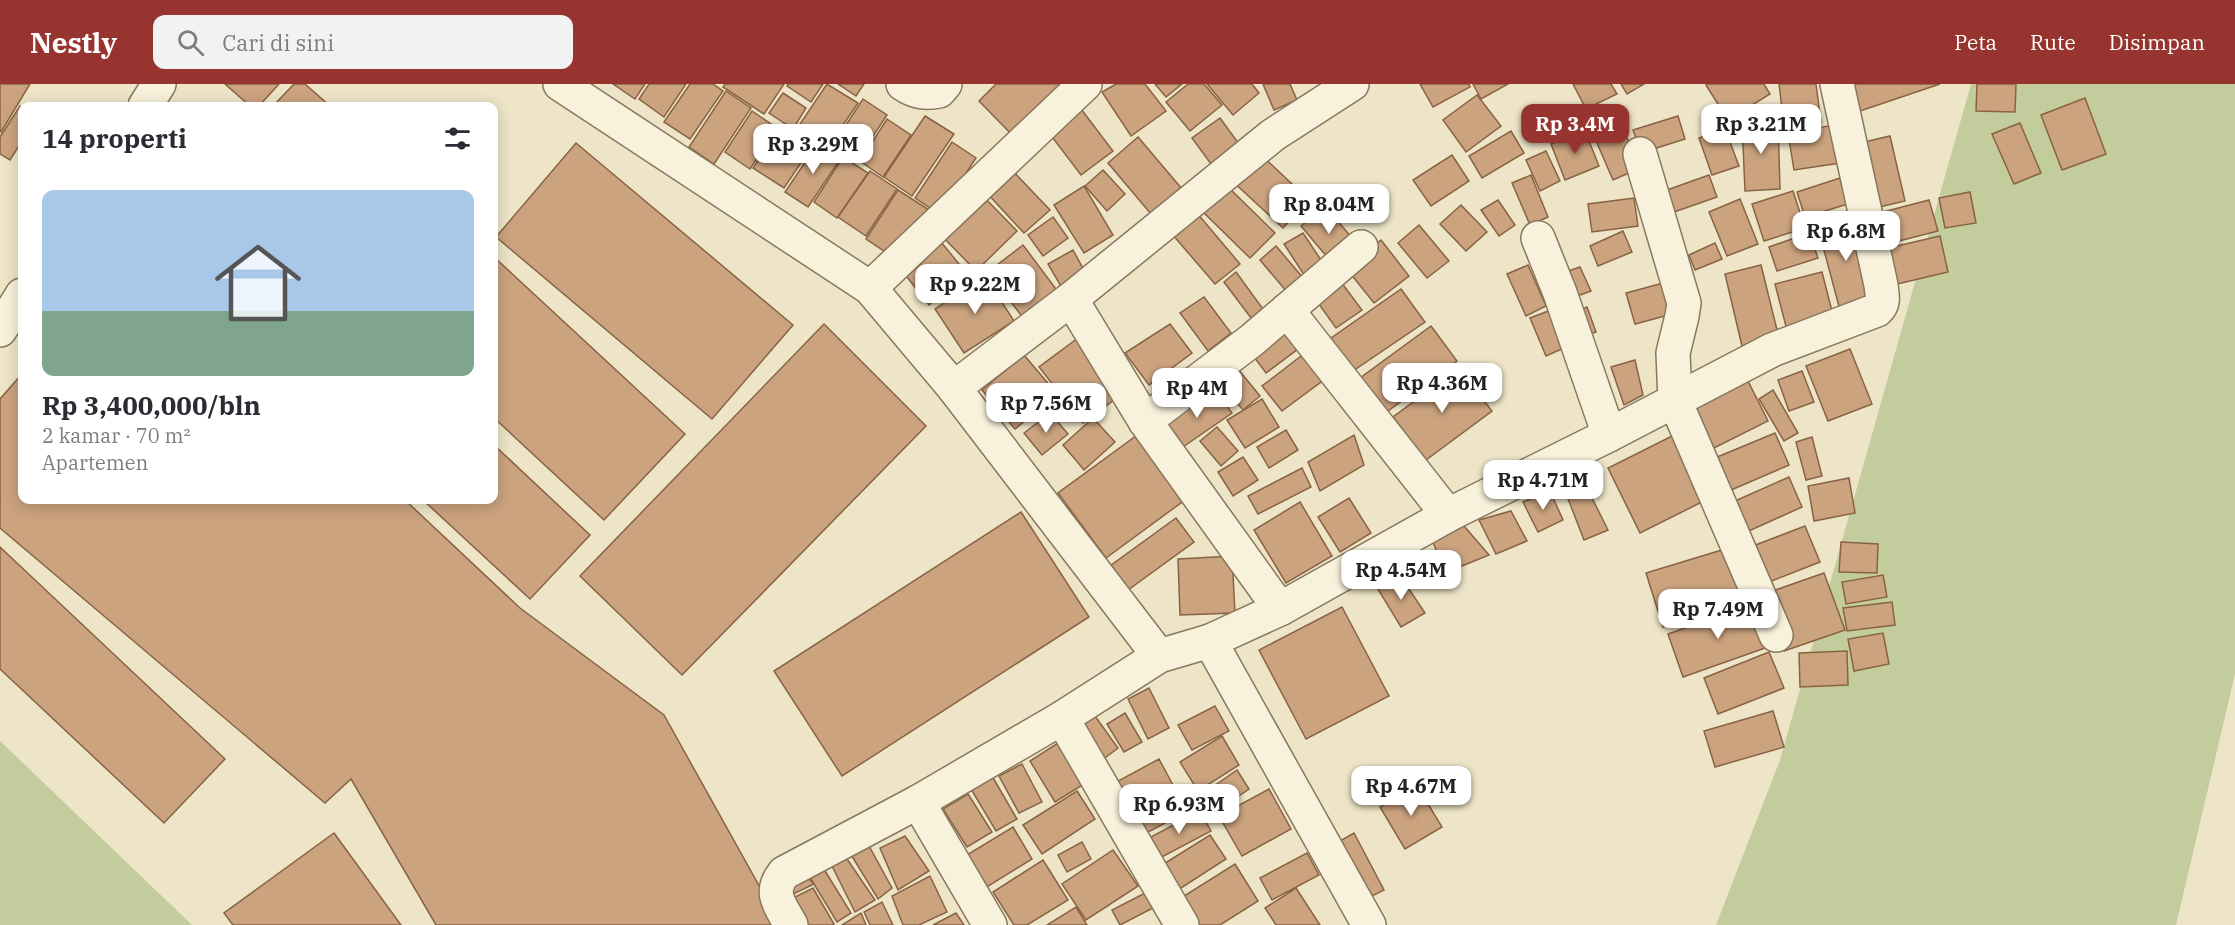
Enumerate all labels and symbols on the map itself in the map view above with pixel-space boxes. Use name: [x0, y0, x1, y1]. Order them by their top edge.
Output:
pin: Rp 3.4M: [1520, 104, 1630, 155]
pin: Rp 3.21M: [1699, 104, 1823, 155]
pin: Rp 3.29M: [751, 124, 875, 175]
pin: Rp 8.04M: [1267, 184, 1391, 235]
pin: Rp 6.8M: [1791, 211, 1901, 262]
pin: Rp 9.22M: [913, 264, 1037, 315]
pin: Rp 4.36M: [1380, 363, 1504, 414]
pin: Rp 4M: [1155, 368, 1239, 419]
pin: Rp 7.56M: [984, 383, 1108, 434]
pin: Rp 4.71M: [1481, 460, 1605, 511]
pin: Rp 4.54M: [1339, 550, 1463, 601]
pin: Rp 7.49M: [1656, 589, 1780, 640]
pin: Rp 4.67M: [1349, 766, 1473, 817]
pin: Rp 6.93M: [1117, 784, 1241, 835]

